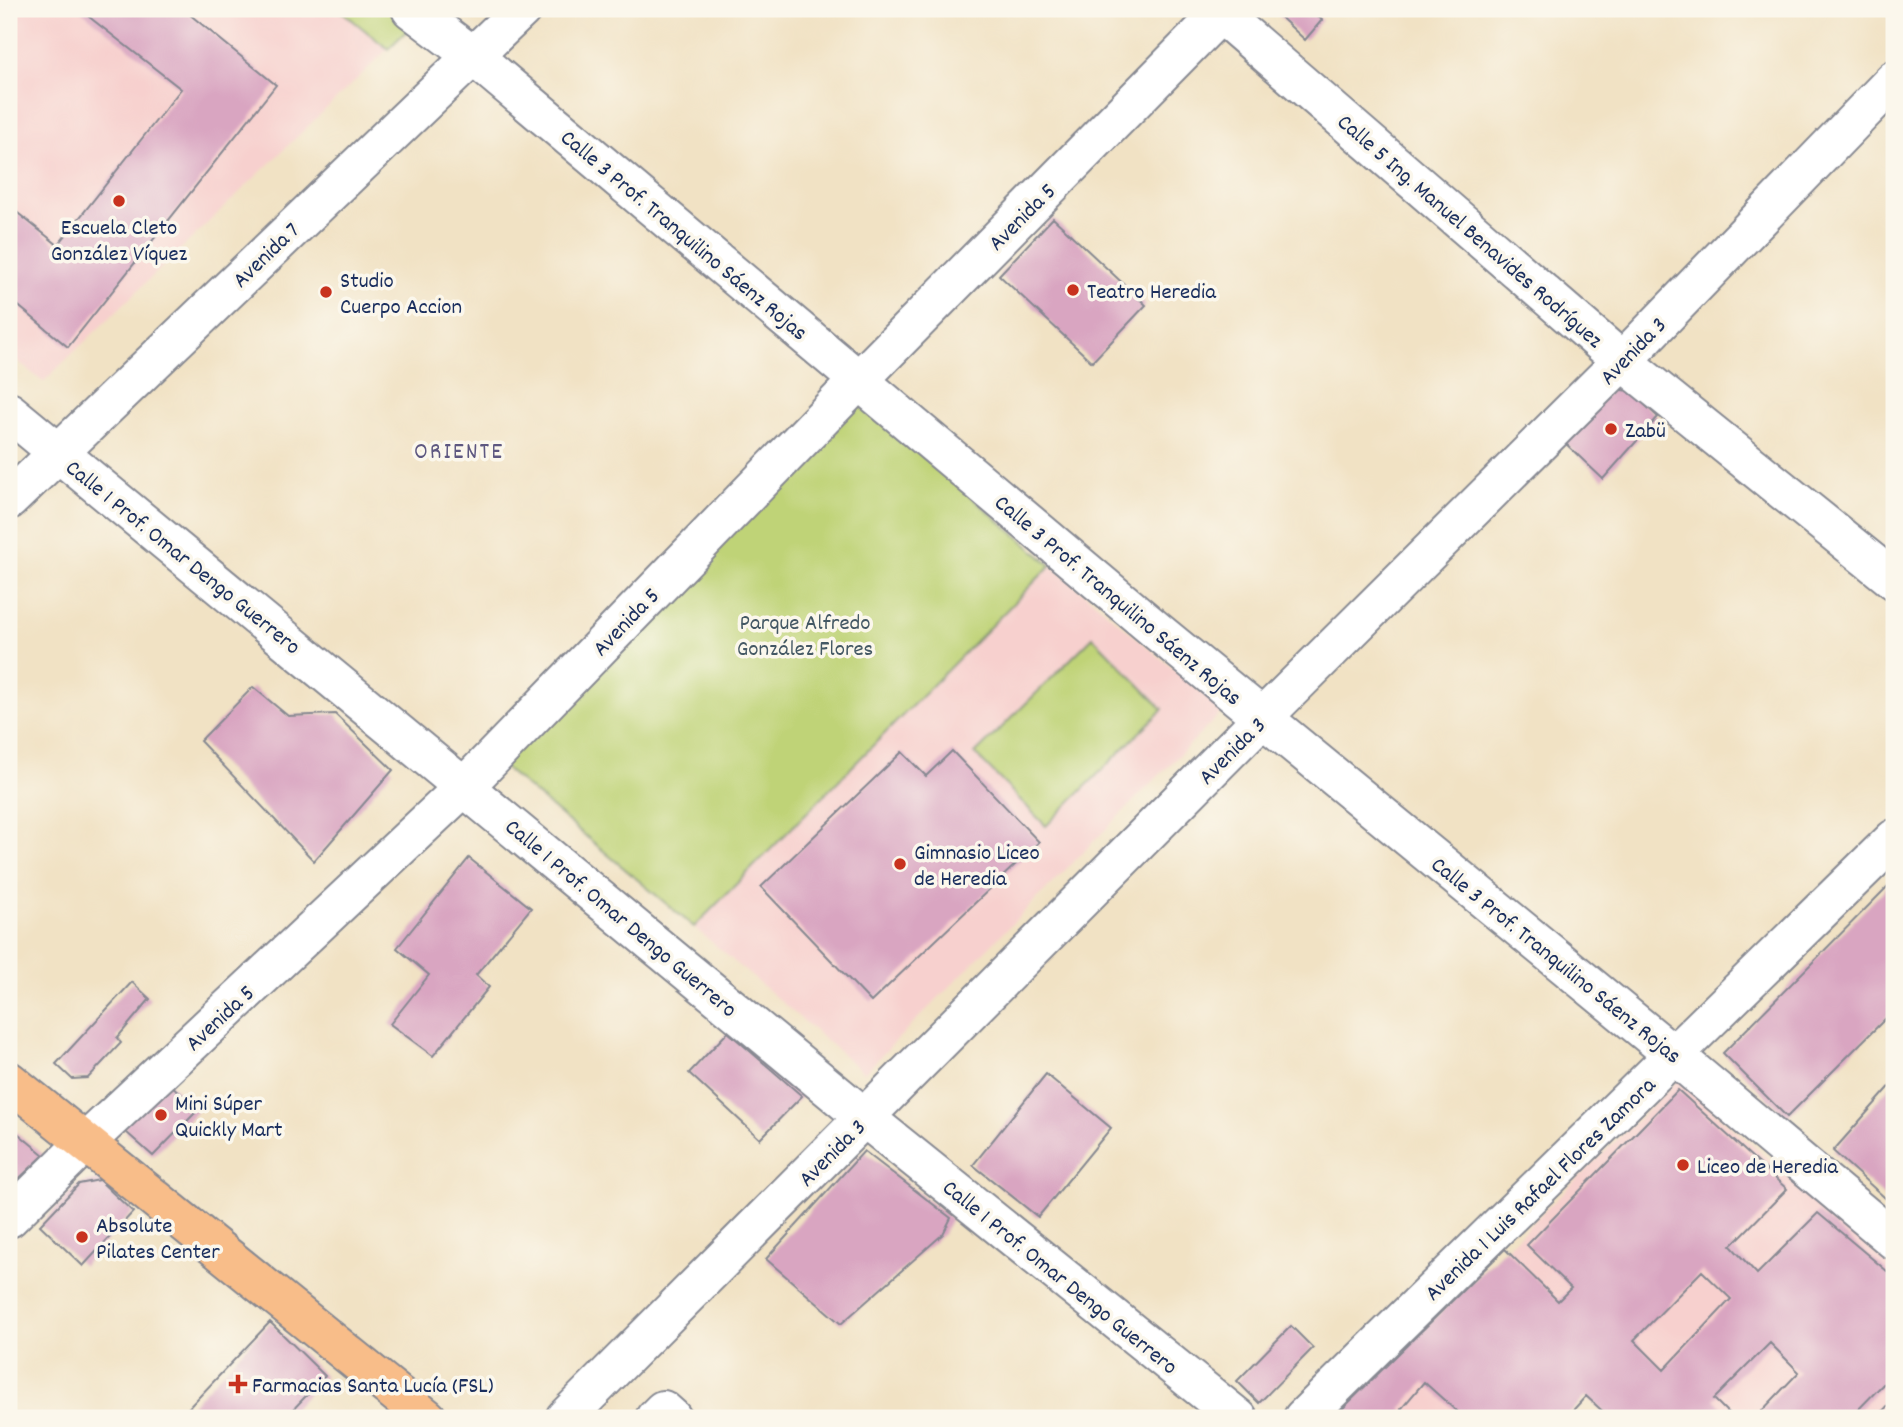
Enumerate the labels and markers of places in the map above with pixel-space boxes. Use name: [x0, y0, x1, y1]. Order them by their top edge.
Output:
marker: Escuela Cleto González Víquez: [111, 193, 127, 209]
place label: Escuela Cleto González Víquez: [51, 213, 188, 272]
place label: Studio Cuerpo Accion: [340, 266, 462, 325]
place label: Teatro Heredia: [1087, 277, 1217, 310]
marker: Teatro Heredia: [1065, 282, 1081, 298]
marker: Studio Cuerpo Accion: [318, 284, 334, 300]
place label: Zabü: [1625, 416, 1666, 449]
marker: Zabü: [1603, 421, 1619, 437]
place label: Gimnasio Liceo de Heredia: [914, 838, 1040, 897]
marker: Gimnasio Liceo de Heredia: [892, 856, 908, 872]
place label: Mini Súper Quickly Mart: [175, 1089, 283, 1148]
marker: Mini Súper Quickly Mart: [153, 1107, 169, 1123]
place label: Liceo de Heredia: [1697, 1152, 1839, 1185]
marker: Liceo de Heredia: [1675, 1157, 1691, 1173]
place label: Absolute Pilates Center: [96, 1211, 220, 1270]
marker: Absolute Pilates Center: [74, 1229, 90, 1245]
place label: Farmacias Santa Lucía (FSL): [252, 1371, 494, 1404]
marker: Farmacias Santa Lucía (FSL): [230, 1376, 246, 1392]

